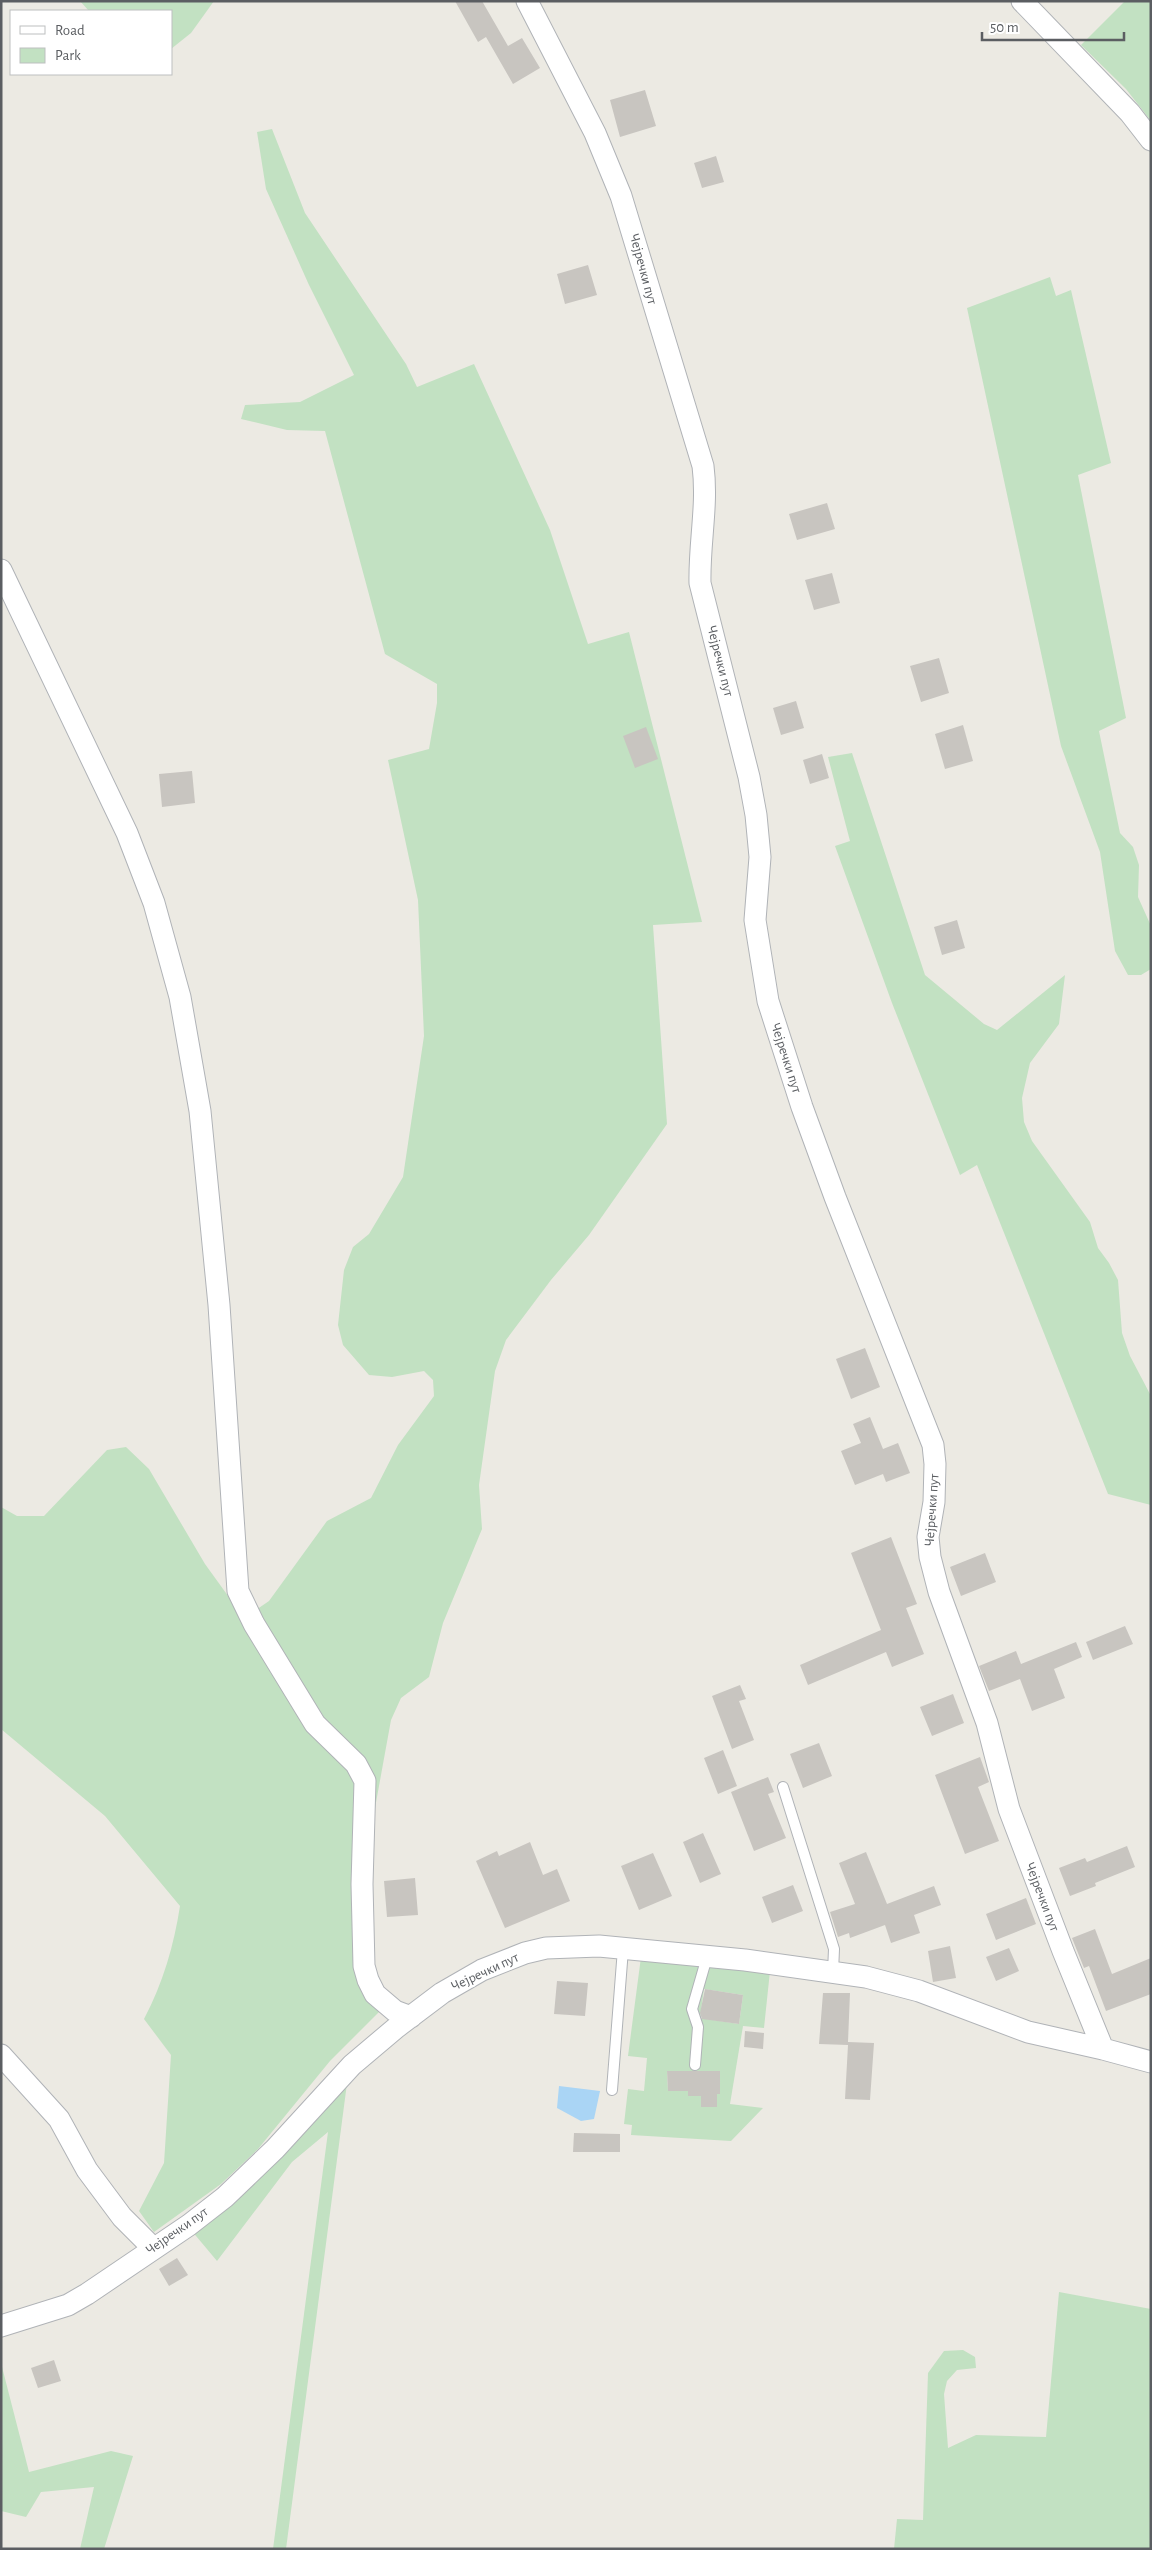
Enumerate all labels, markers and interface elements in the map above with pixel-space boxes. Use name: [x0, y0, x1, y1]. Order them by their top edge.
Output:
legend: [10, 10, 172, 75]
scale bar: [982, 10, 1124, 42]
text: 50 m: [990, 20, 1019, 35]
text: Road: [55, 23, 85, 38]
text: Park: [55, 48, 81, 63]
street label: Чејречки пут: [627, 232, 659, 307]
street label: Чејречки пут: [704, 624, 736, 699]
street label: Чејречки пут: [768, 1021, 804, 1096]
street label: Чејречки пут: [922, 1472, 942, 1547]
street label: Чејречки пут: [1022, 1861, 1062, 1934]
street label: Чејречки пут: [449, 1950, 522, 1994]
street label: Чејречки пут: [143, 2204, 211, 2258]

